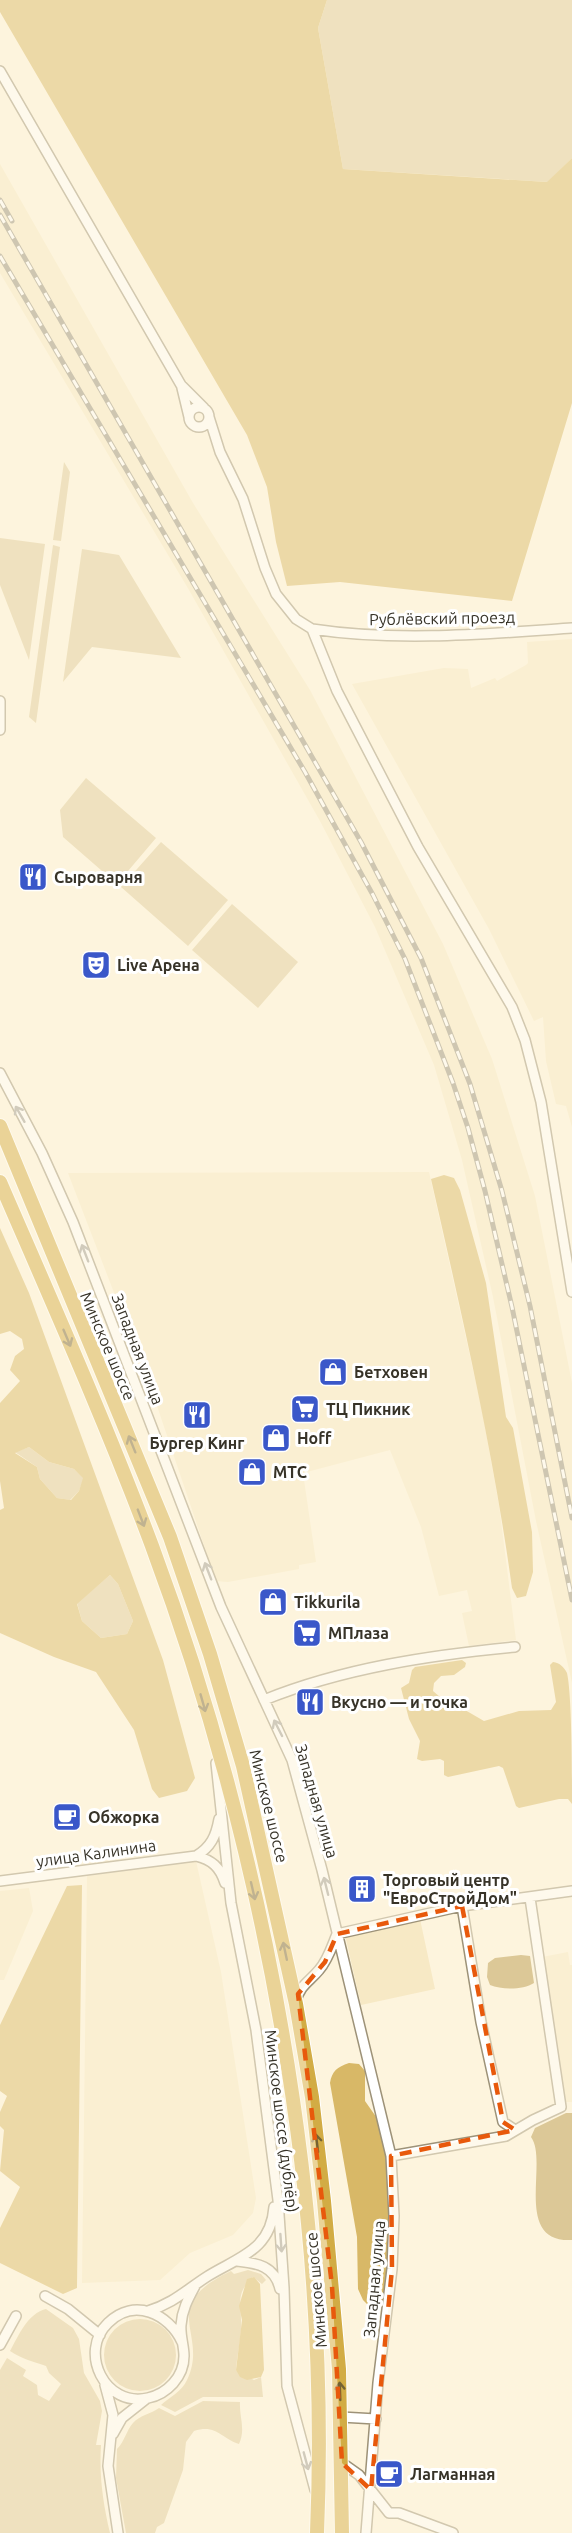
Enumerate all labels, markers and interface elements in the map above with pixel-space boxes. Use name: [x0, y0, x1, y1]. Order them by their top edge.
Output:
street label: Рублёвский проезд: [369, 608, 515, 628]
restaurant icon: Сыроварня: [17, 861, 49, 893]
place label: Сыроварня: [54, 868, 143, 886]
theatre icon: Live Арена: [80, 949, 112, 981]
place label: Live Арена: [117, 956, 200, 974]
one-way arrow: [14, 1105, 25, 1123]
one-way arrow: [78, 1244, 89, 1263]
street label: Минское шоссе: [77, 1289, 139, 1403]
street label: Западная улица: [109, 1291, 167, 1407]
one-way arrow: [62, 1328, 73, 1346]
shop icon: Бетховен: [317, 1356, 349, 1388]
place label: Бетховен: [354, 1363, 428, 1381]
supermarket icon: ТЦ Пикник: [289, 1393, 321, 1425]
restaurant icon: Бургер Кинг: [181, 1399, 213, 1431]
place label: ТЦ Пикник: [326, 1400, 410, 1418]
shop icon: Hoff: [260, 1422, 292, 1454]
place label: Hoff: [297, 1429, 332, 1447]
place label: Бургер Кинг: [150, 1434, 244, 1452]
one-way arrow: [126, 1435, 137, 1454]
shop icon: МТС: [236, 1456, 268, 1488]
place label: МТС: [273, 1463, 307, 1481]
one-way arrow: [136, 1508, 147, 1527]
one-way arrow: [201, 1562, 212, 1581]
shop icon: Tikkurila: [257, 1586, 289, 1618]
place label: Tikkurila: [294, 1593, 360, 1611]
supermarket icon: МПлаза: [291, 1617, 323, 1649]
place label: МПлаза: [328, 1624, 389, 1642]
restaurant icon: Вкусно — и точка: [294, 1686, 326, 1718]
one-way arrow: [198, 1693, 209, 1712]
place label: Вкусно — и точка: [331, 1693, 468, 1711]
one-way arrow: [272, 1720, 284, 1737]
street label: Западная улица: [292, 1742, 342, 1860]
street label: Минское шоссе: [246, 1748, 292, 1864]
cafe icon: Обжорка: [51, 1801, 83, 1833]
place label: Обжорка: [88, 1808, 159, 1826]
street label: улица Калинина: [35, 1836, 157, 1870]
place label: Торговый центр "ЕвроСтройДом": [383, 1871, 517, 1907]
building icon: Торговый центр "ЕвроСтройДом": [346, 1873, 378, 1905]
one-way arrow: [319, 1877, 331, 1896]
one-way arrow: [248, 1881, 260, 1900]
one-way arrow: [278, 1941, 290, 1960]
street label: Минское шоссе (дублёр): [261, 2029, 302, 2213]
one-way arrow: [312, 2133, 323, 2153]
street label: Западная улица: [360, 2220, 388, 2338]
street label: Минское шоссе: [302, 2231, 330, 2349]
one-way arrow: [276, 2233, 287, 2253]
one-way arrow: [334, 2381, 345, 2401]
one-way arrow: [301, 2451, 313, 2470]
cafe icon: Лагманная: [373, 2458, 405, 2490]
place label: Лагманная: [410, 2465, 496, 2483]

